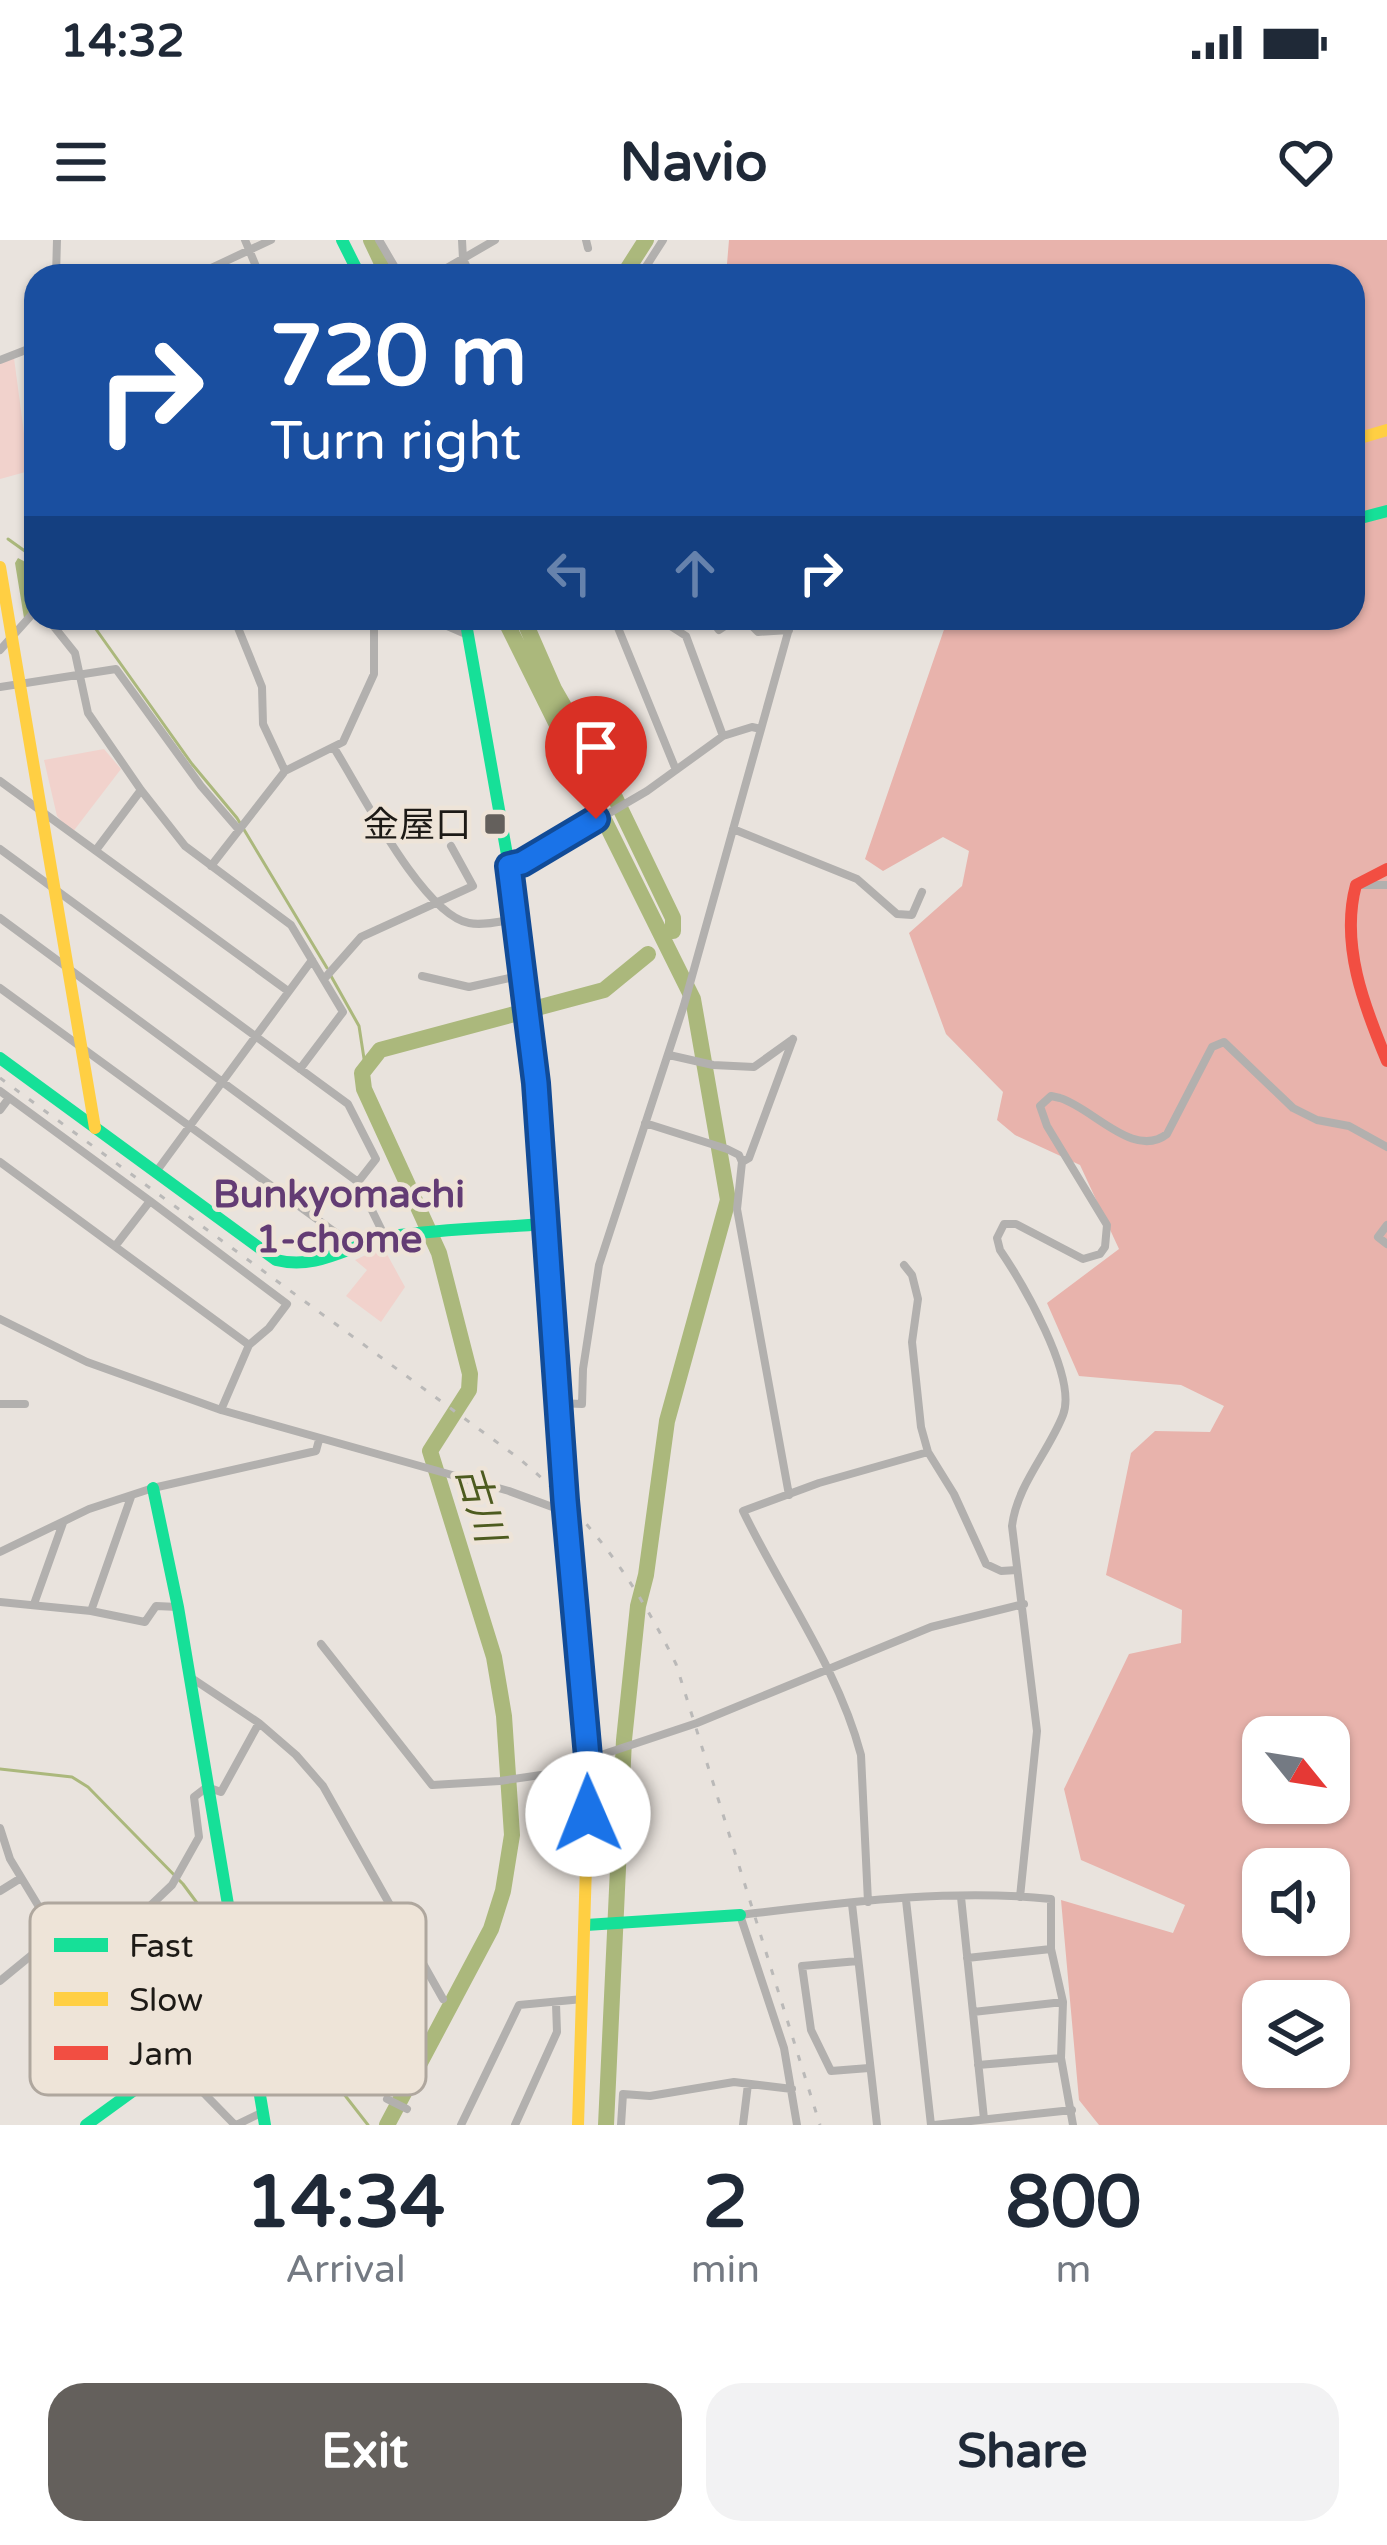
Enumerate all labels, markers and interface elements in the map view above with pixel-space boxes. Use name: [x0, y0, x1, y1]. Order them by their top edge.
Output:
text: 14:32: [60, 15, 185, 69]
icon: menu: [48, 129, 114, 195]
icon: heart: [1273, 129, 1339, 195]
text: Navio: [619, 130, 768, 195]
text: 720 m: [270, 307, 527, 408]
icon: right: [72, 312, 228, 468]
text: Turn right: [270, 409, 521, 474]
icon: left: [536, 540, 602, 606]
icon: ahead: [662, 540, 728, 606]
icon: right: [788, 540, 854, 606]
pin: [545, 696, 647, 819]
icon: arrive: [563, 714, 629, 780]
place label: 金屋口: [363, 804, 471, 847]
marker: 金屋口: [482, 811, 508, 837]
district label: Bunkyomachi 1-chome: [213, 1171, 465, 1263]
water label: 古川: [446, 1459, 515, 1551]
north arrow: [1242, 1716, 1350, 1824]
map controls: [1242, 1716, 1350, 2088]
position arrow: [525, 1751, 651, 1877]
button: sound: [1242, 1848, 1350, 1956]
legend: [30, 1903, 426, 2095]
text: Fast: [129, 1927, 193, 1966]
button: layers: [1242, 1980, 1350, 2088]
text: Slow: [129, 1981, 203, 2020]
text: Jam: [129, 2035, 193, 2074]
text: 14:34: [246, 2160, 445, 2247]
text: 2: [703, 2160, 748, 2247]
text: 800: [1006, 2160, 1141, 2247]
text: Arrival: [285, 2246, 406, 2293]
text: min: [691, 2246, 760, 2293]
text: m: [1056, 2246, 1091, 2293]
button: Exit: [48, 2383, 682, 2521]
button: Share: [706, 2383, 1339, 2521]

